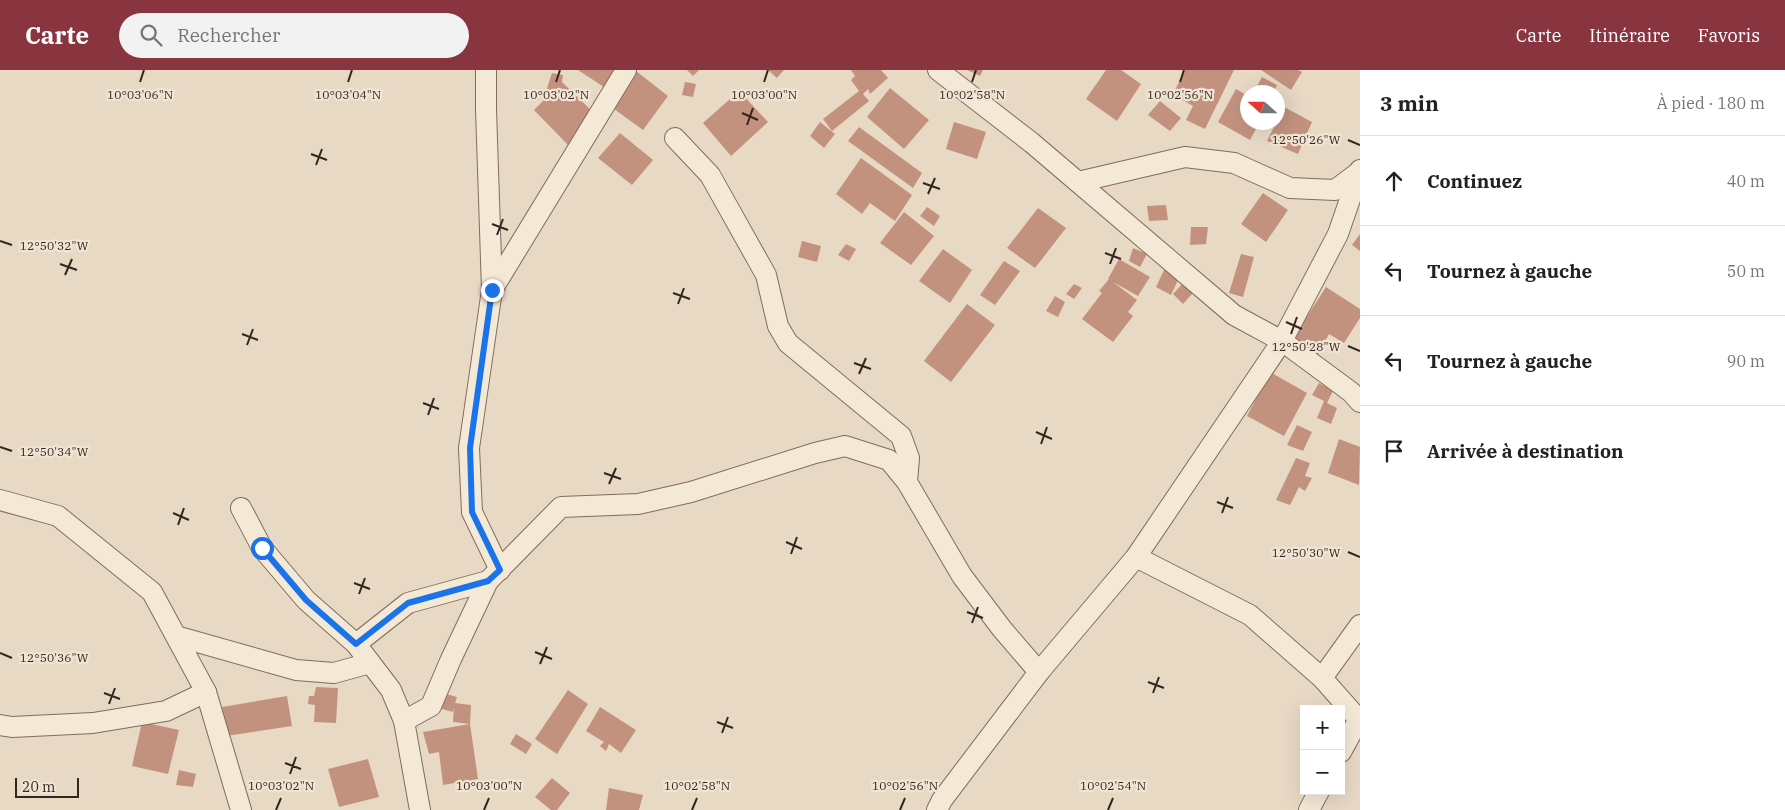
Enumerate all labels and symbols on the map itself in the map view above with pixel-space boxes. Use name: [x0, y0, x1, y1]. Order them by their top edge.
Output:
north arrow: [1240, 85, 1285, 130]
text: 10°03'06"N: [107, 87, 173, 102]
text: 10°03'04"N: [315, 87, 381, 102]
text: 10°03'02"N: [523, 87, 589, 102]
text: 10°03'00"N: [731, 87, 797, 102]
text: 10°02'58"N: [939, 87, 1005, 102]
text: 10°02'56"N: [1147, 87, 1213, 102]
text: 12°50'26"W: [1272, 132, 1341, 147]
text: 12°50'32"W: [20, 238, 89, 253]
route end: [481, 279, 504, 302]
text: 12°50'28"W: [1272, 339, 1341, 354]
text: 12°50'34"W: [20, 444, 89, 459]
route start: [251, 537, 274, 560]
text: 12°50'30"W: [1272, 545, 1341, 560]
text: 12°50'36"W: [20, 650, 89, 665]
scale bar: [15, 775, 79, 798]
text: 10°03'02"N: [248, 778, 314, 793]
text: 10°03'00"N: [456, 778, 522, 793]
text: 10°02'58"N: [664, 778, 730, 793]
text: 10°02'56"N: [872, 778, 938, 793]
text: 10°02'54"N: [1080, 778, 1146, 793]

